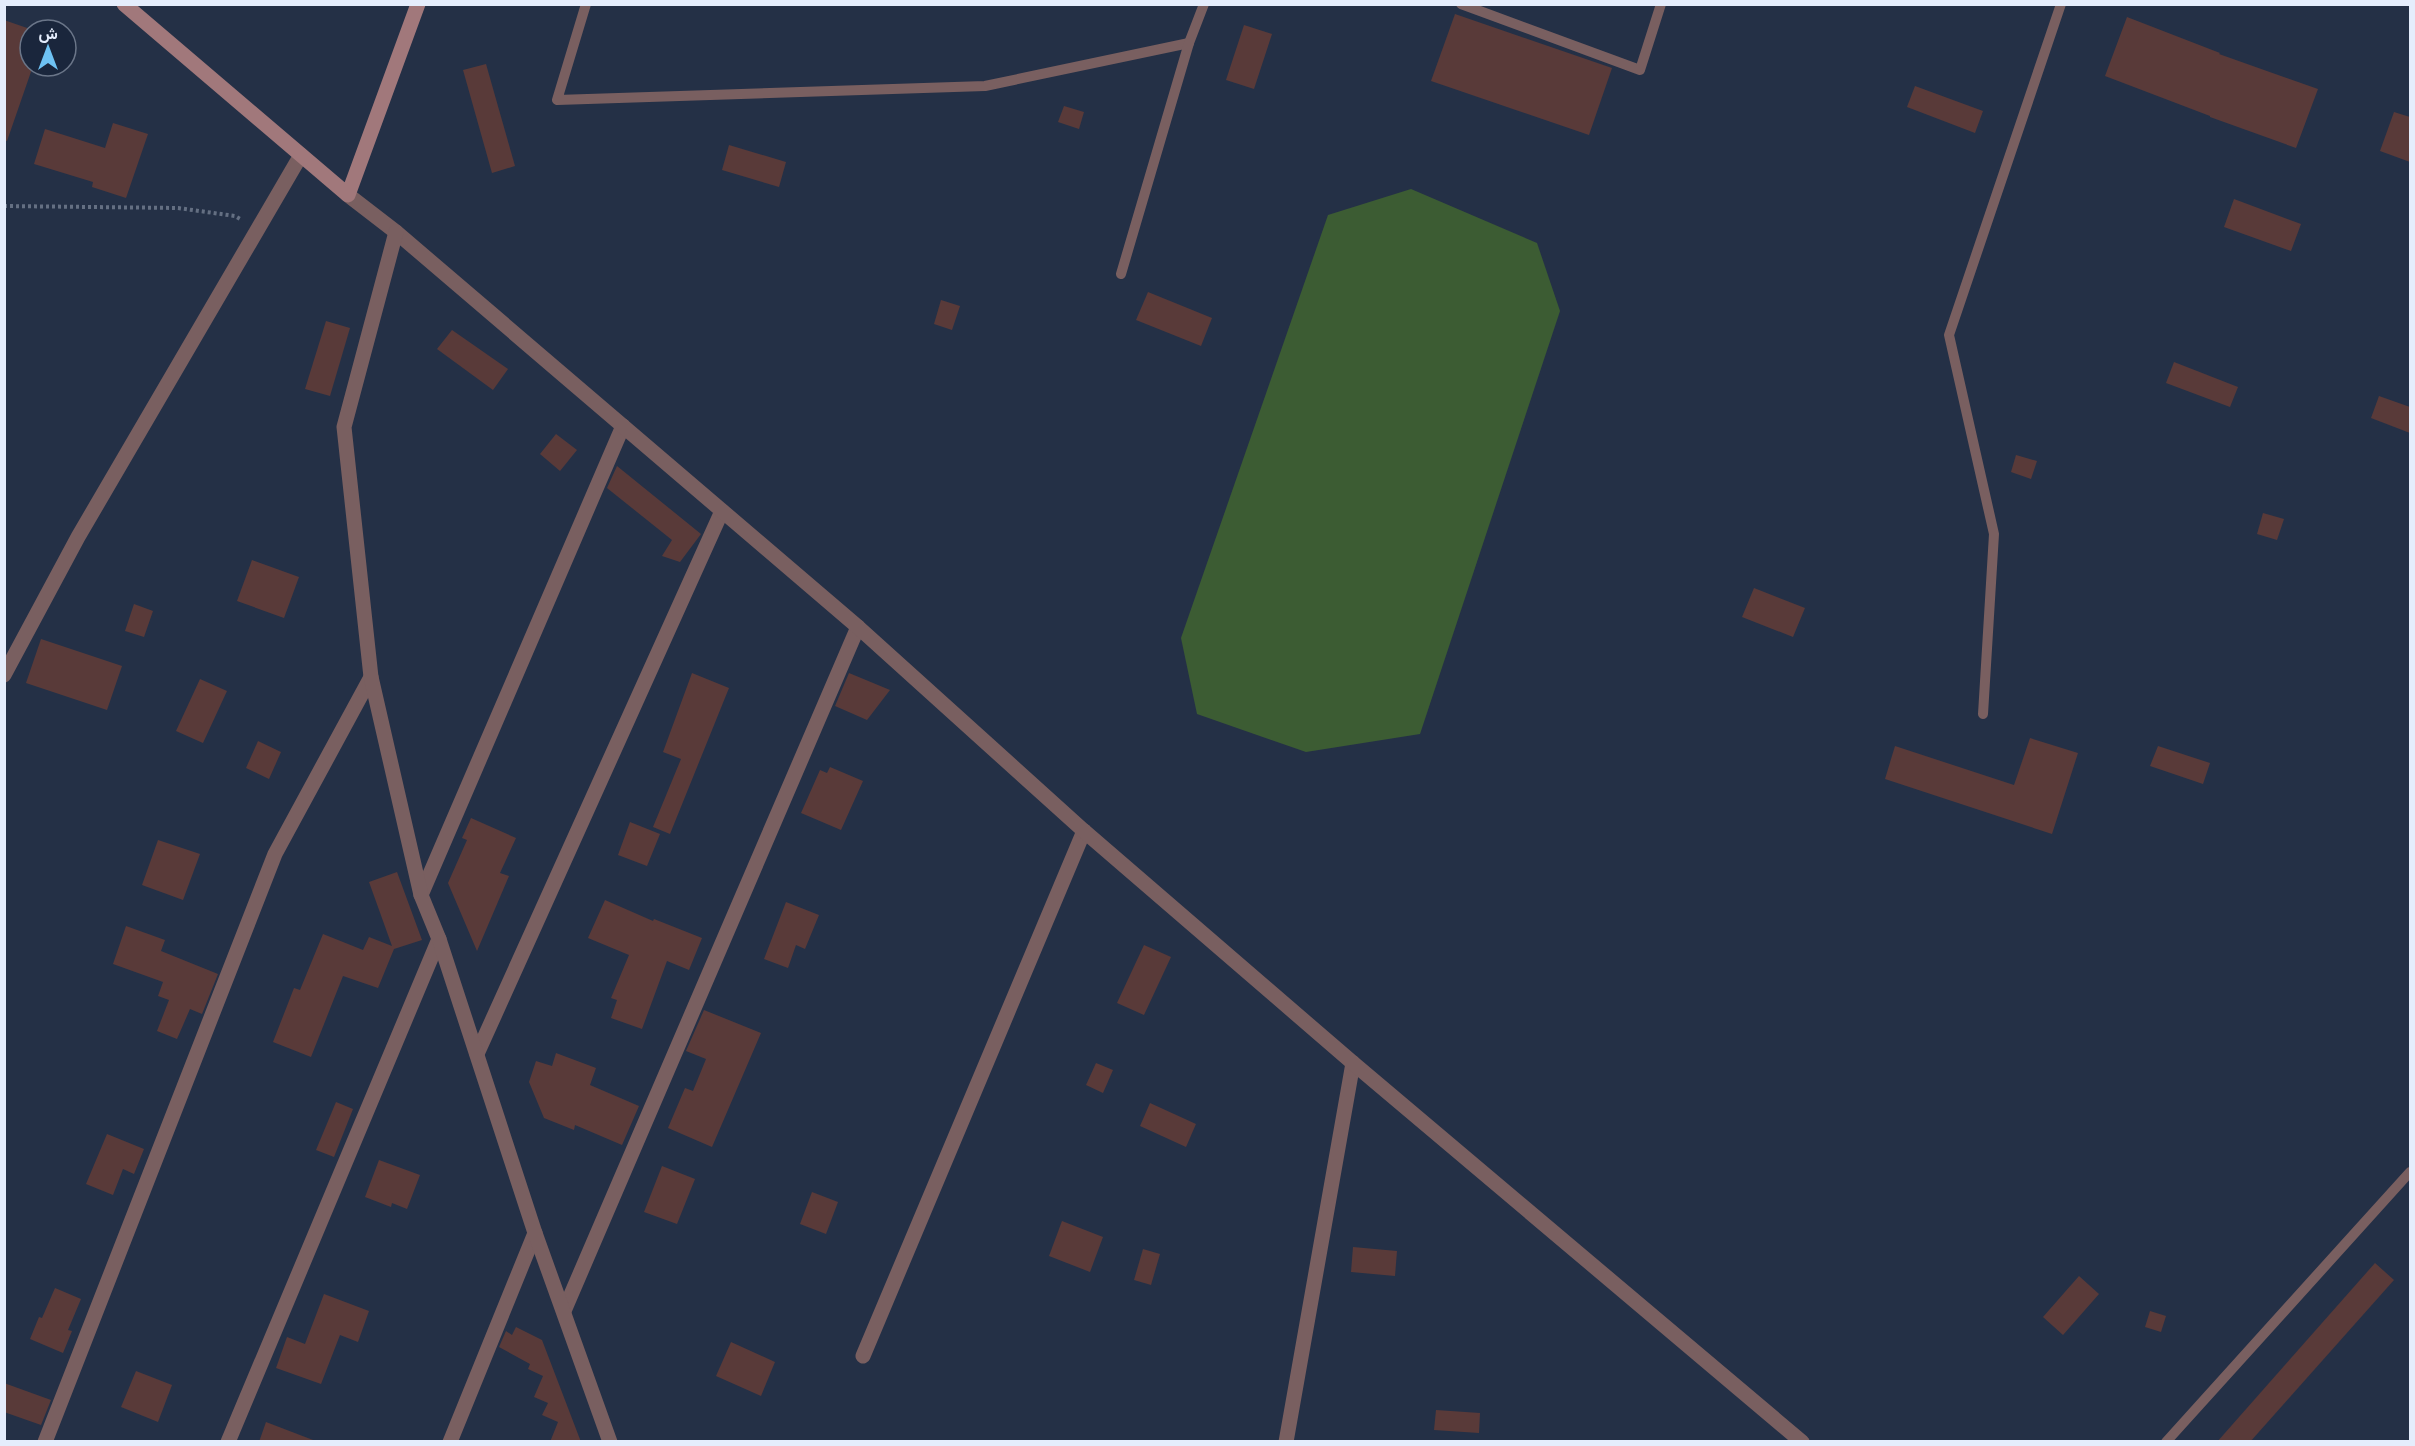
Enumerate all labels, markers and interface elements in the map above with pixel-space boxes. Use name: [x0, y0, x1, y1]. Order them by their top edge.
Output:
north arrow: [18, 18, 78, 78]
text: ش: [38, 21, 58, 45]

